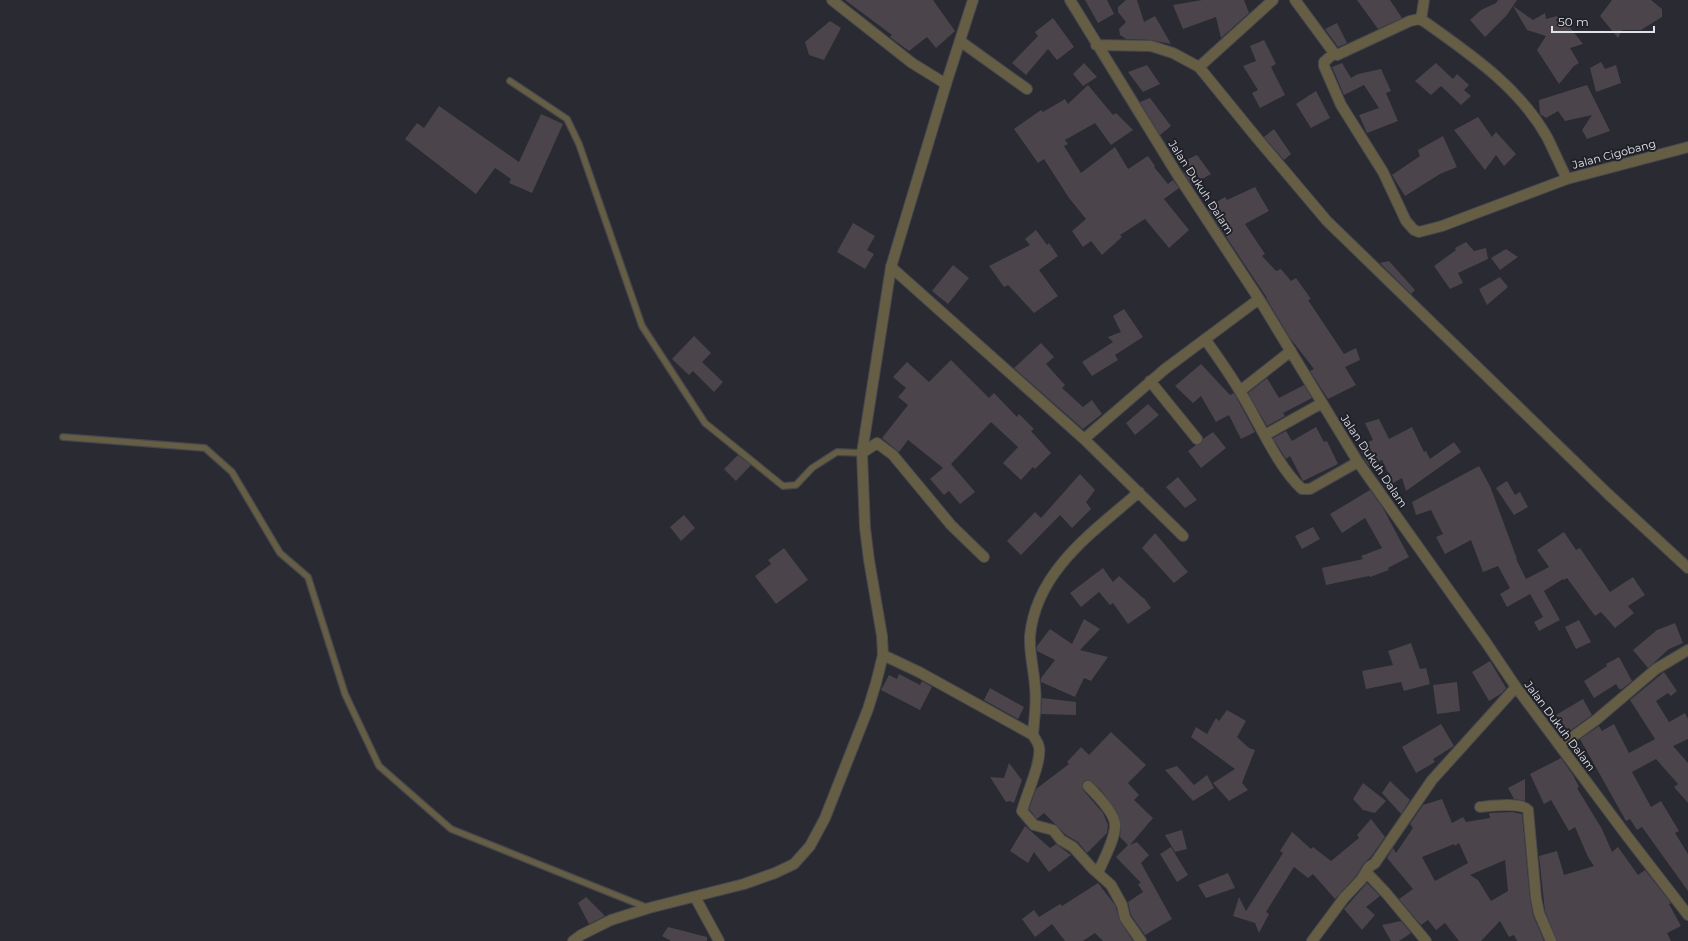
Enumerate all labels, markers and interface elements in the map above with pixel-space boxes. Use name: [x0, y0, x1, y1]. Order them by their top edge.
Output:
scale bar: [1552, 8, 1654, 34]
text: 50 m: [1558, 14, 1589, 29]
street label: Jalan Cigobang: [1570, 136, 1657, 172]
street label: Jalan Dukuh Dalam: [1165, 137, 1237, 237]
street label: Jalan Dukuh Dalam: [1337, 411, 1410, 510]
street label: Jalan Dukuh Dalam: [1521, 677, 1598, 774]

